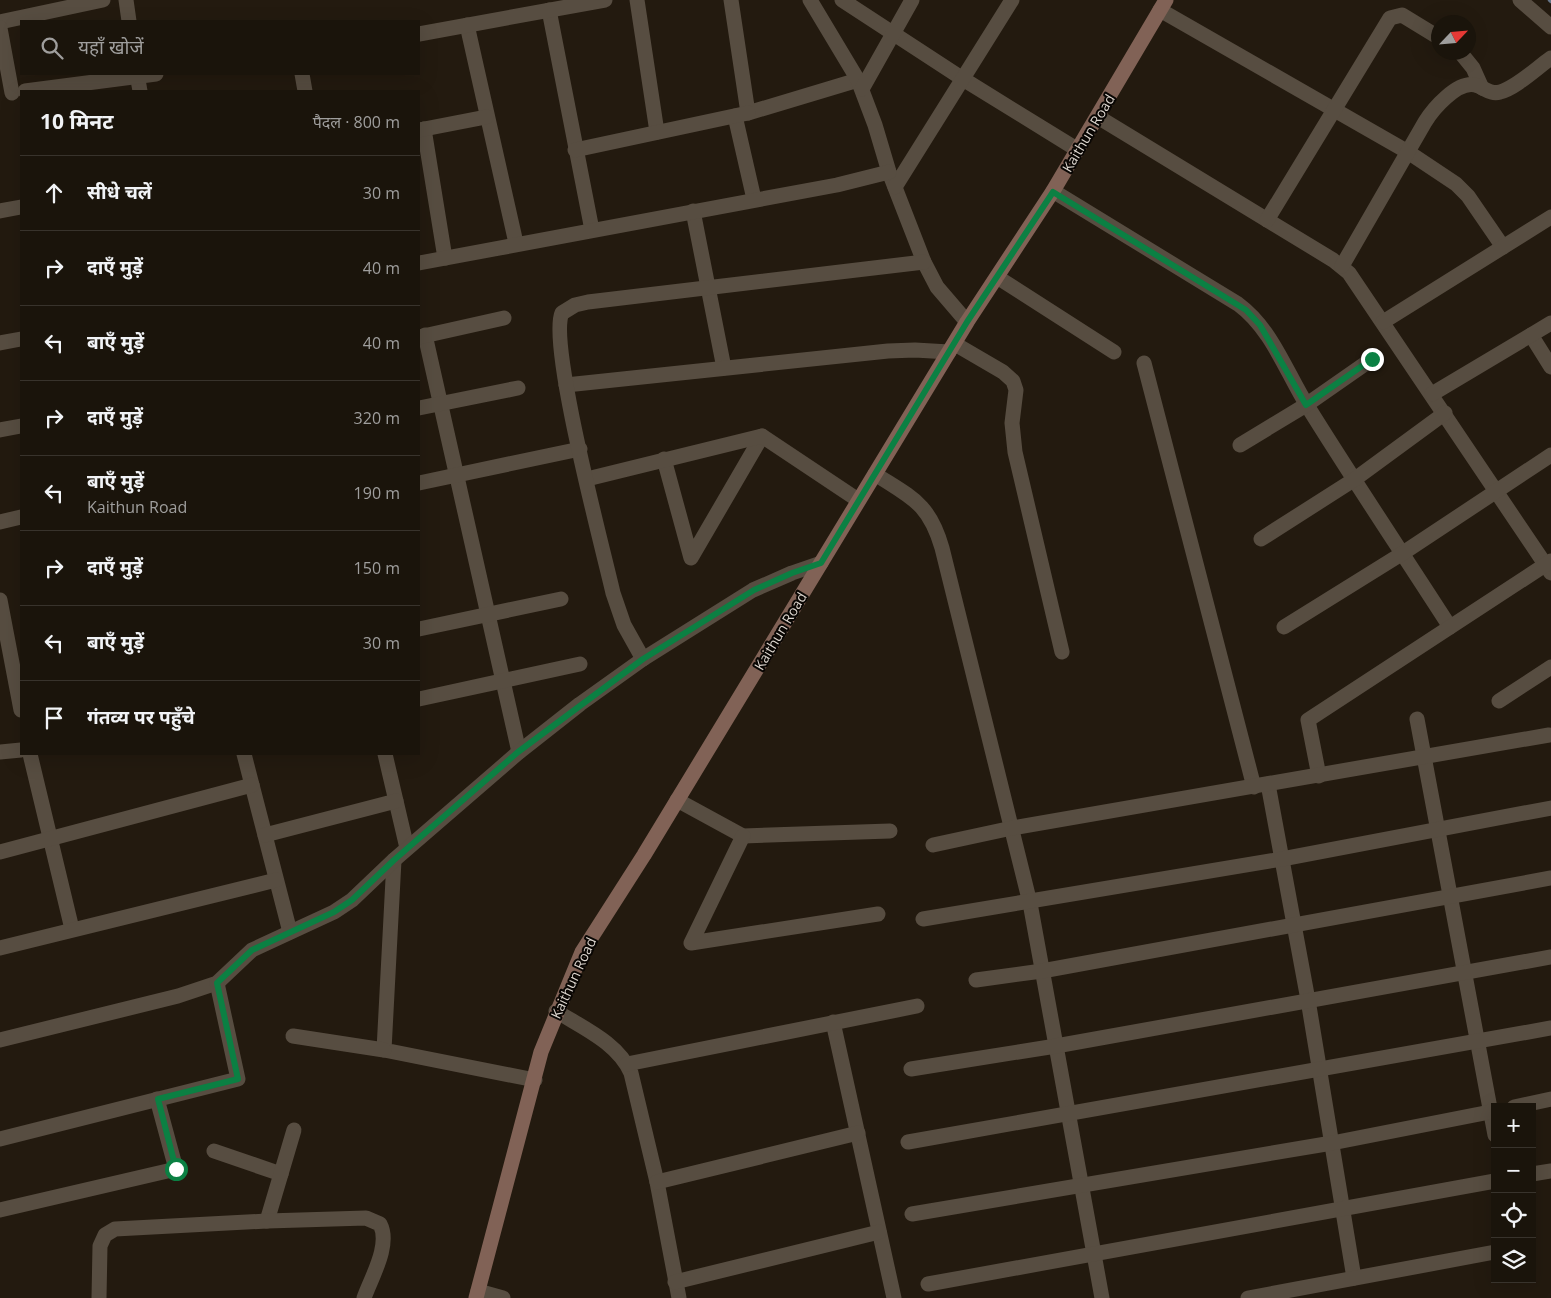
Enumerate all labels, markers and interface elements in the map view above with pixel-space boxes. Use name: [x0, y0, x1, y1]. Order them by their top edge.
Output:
north arrow: [1431, 15, 1476, 60]
search box: [20, 20, 420, 75]
icon: search: [38, 34, 66, 62]
text: यहाँ खोजें: [78, 34, 144, 60]
street label: Kaithun Road: [1057, 91, 1119, 175]
text: 10 मिनट: [40, 107, 114, 135]
text: पैदल · 800 m: [313, 111, 400, 133]
icon: ahead: [40, 179, 68, 207]
text: सीधे चलें: [87, 179, 152, 205]
text: 30 m: [363, 182, 400, 204]
icon: right: [40, 254, 68, 282]
text: दाएँ मुड़ें: [87, 254, 143, 280]
text: 40 m: [363, 257, 400, 279]
icon: left: [40, 329, 68, 357]
text: बाएँ मुड़ें: [87, 329, 144, 355]
text: 40 m: [363, 332, 400, 354]
route end: [1361, 348, 1384, 371]
icon: right: [40, 404, 68, 432]
text: दाएँ मुड़ें: [87, 404, 143, 430]
text: 320 m: [354, 407, 400, 429]
text: बाएँ मुड़ें: [87, 468, 144, 494]
icon: left: [40, 479, 68, 507]
text: 190 m: [354, 482, 400, 504]
text: Kaithun Road: [87, 496, 187, 518]
icon: right: [40, 554, 68, 582]
text: दाएँ मुड़ें: [87, 554, 143, 580]
text: 150 m: [354, 557, 400, 579]
street label: Kaithun Road: [749, 589, 811, 673]
icon: left: [40, 629, 68, 657]
text: बाएँ मुड़ें: [87, 629, 144, 655]
text: 30 m: [363, 632, 400, 654]
icon: arrive: [40, 704, 68, 732]
text: गंतव्य पर पहुँचे: [87, 704, 195, 730]
street label: Kaithun Road: [546, 934, 600, 1022]
map controls: [1491, 1103, 1536, 1283]
button: +: [1491, 1103, 1536, 1148]
button: −: [1491, 1148, 1536, 1193]
route start: [165, 1158, 188, 1181]
button: locate: [1491, 1193, 1536, 1238]
button: layers: [1491, 1238, 1536, 1283]

